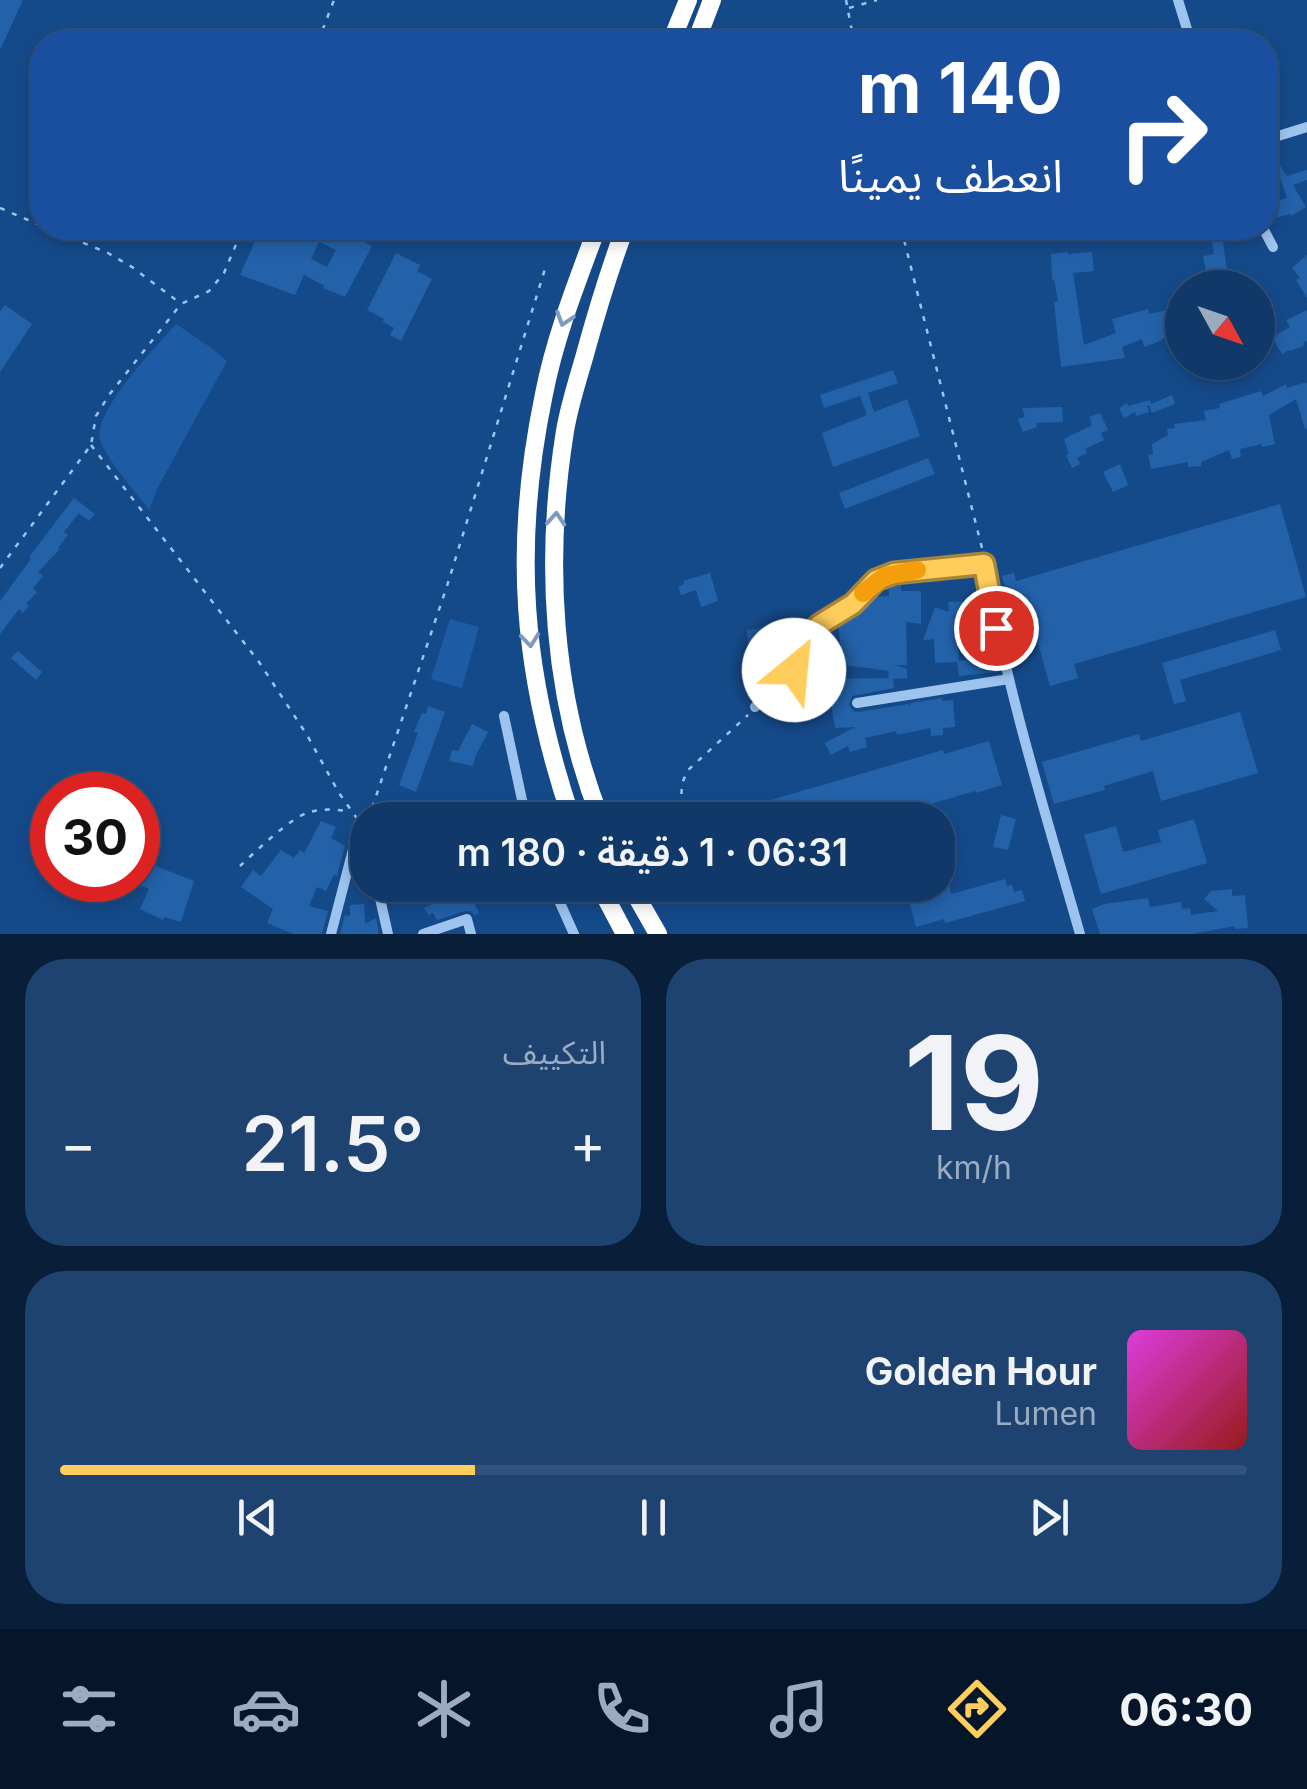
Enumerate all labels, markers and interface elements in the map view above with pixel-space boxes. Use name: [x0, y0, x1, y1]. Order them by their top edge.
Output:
text: 140 m: [858, 45, 1063, 130]
icon: right: [1098, 70, 1228, 200]
text: انعطف يمينًا: [838, 148, 1063, 203]
north arrow: [1165, 270, 1275, 380]
map controls: [1165, 270, 1275, 380]
one-way arrow: [556, 310, 576, 327]
one-way arrow: [545, 510, 566, 526]
pin: [954, 586, 1039, 671]
icon: arrive: [969, 601, 1024, 656]
position arrow: [742, 618, 846, 722]
one-way arrow: [519, 632, 540, 648]
speed limit sign: 30: [30, 772, 160, 902]
text: 06:31 · 1 دقيقة · 180 m: [457, 829, 848, 875]
text: 19: [904, 1004, 1044, 1161]
text: التكييف: [503, 1033, 606, 1072]
text: 21.5°: [242, 1098, 424, 1189]
text: −: [60, 1111, 96, 1177]
text: +: [570, 1111, 606, 1177]
text: km/h: [936, 1148, 1012, 1187]
text: Golden Hour: [865, 1348, 1097, 1394]
text: Lumen: [994, 1394, 1097, 1433]
icon: previous: [230, 1490, 285, 1545]
icon: pause: [626, 1490, 681, 1545]
icon: next: [1022, 1490, 1077, 1545]
icon: filters: [54, 1674, 124, 1744]
icon: car: [231, 1674, 301, 1744]
icon: climate: [409, 1674, 479, 1744]
icon: phone: [587, 1674, 657, 1744]
icon: music: [764, 1674, 834, 1744]
icon: directions: [942, 1674, 1012, 1744]
text: 06:30: [1119, 1682, 1253, 1737]

